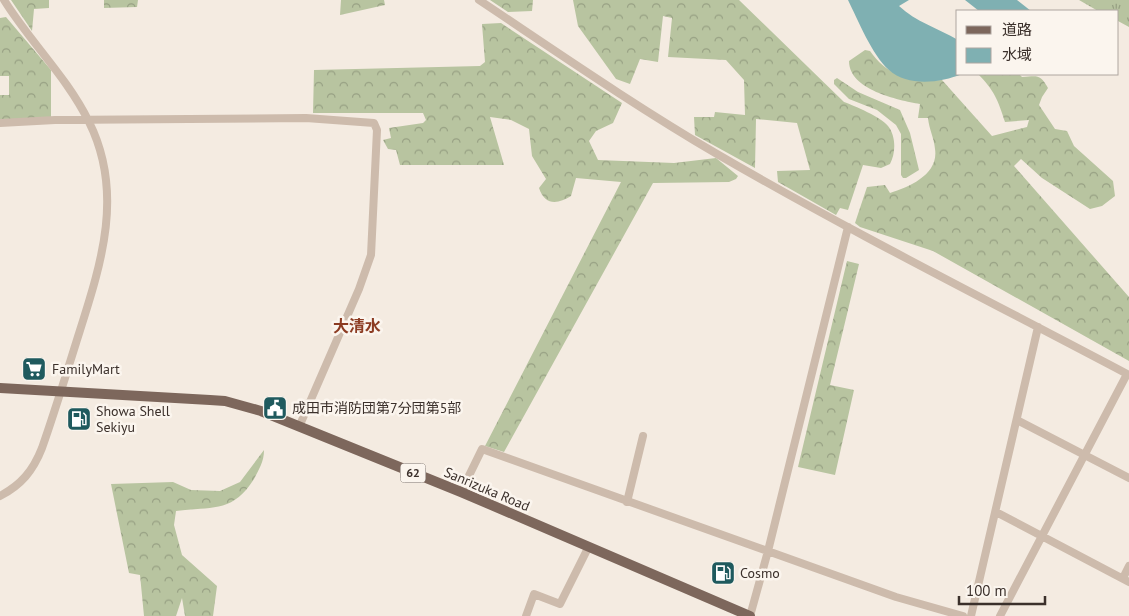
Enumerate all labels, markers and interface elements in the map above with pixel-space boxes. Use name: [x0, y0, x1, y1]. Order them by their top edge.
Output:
legend: [956, 10, 1119, 75]
text: 道路: [1002, 20, 1032, 39]
text: 水域: [1002, 45, 1032, 64]
district label: 大清水: [333, 316, 381, 336]
supermarket icon: FamilyMart: [21, 356, 47, 382]
place label: FamilyMart: [52, 360, 120, 378]
public building icon: 成田市消防団第7分団第5部: [262, 395, 288, 421]
place label: 成田市消防団第7分団第5部: [292, 399, 461, 417]
place label: Showa Shell Sekiyu: [96, 402, 170, 436]
fuel station icon: Showa Shell Sekiyu: [66, 406, 92, 432]
road number: 62: [400, 463, 426, 482]
street label: Sanrizuka Road: [441, 463, 533, 515]
fuel station icon: Cosmo: [710, 560, 736, 586]
place label: Cosmo: [740, 564, 780, 582]
scale bar: [959, 574, 1045, 606]
text: 100 m: [966, 581, 1007, 600]

